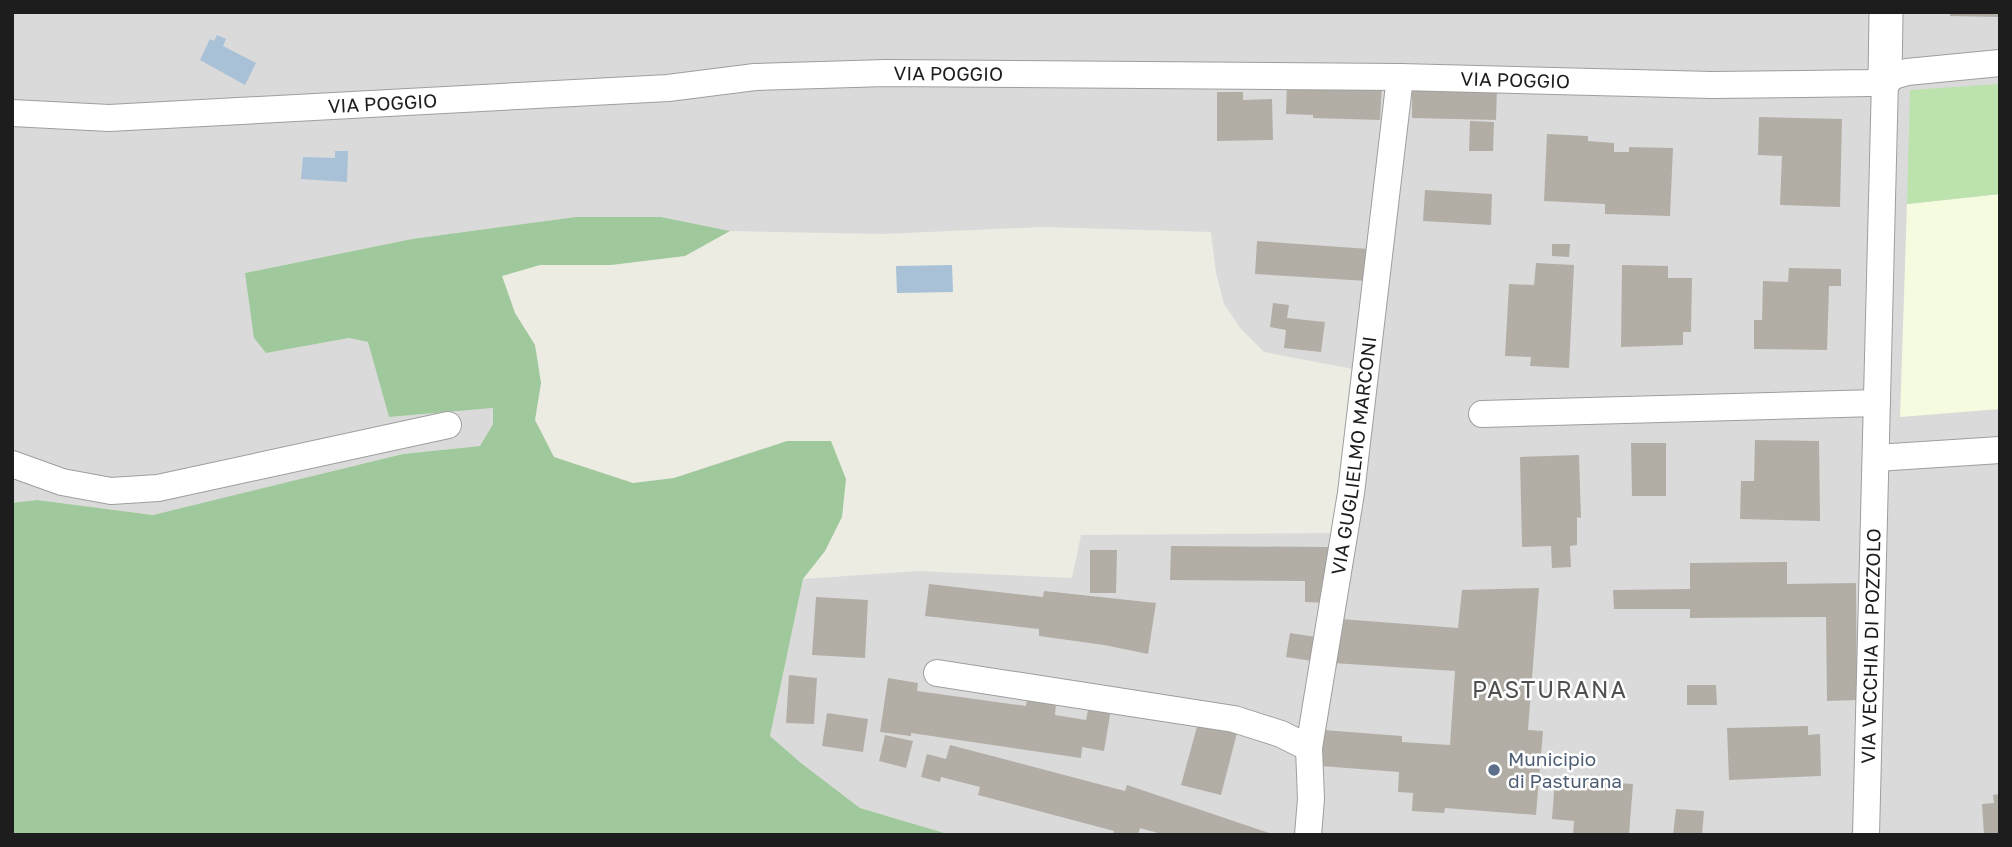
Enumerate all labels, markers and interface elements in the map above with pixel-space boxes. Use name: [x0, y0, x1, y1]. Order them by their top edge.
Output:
street label: VIA POGGIO: [893, 61, 1003, 85]
street label: VIA POGGIO: [1460, 67, 1570, 92]
street label: VIA POGGIO: [327, 88, 438, 117]
street label: VIA GUGLIELMO MARCONI: [1326, 335, 1380, 577]
street label: VIA VECCHIA DI POZZOLO: [1856, 528, 1885, 764]
district label: PASTURANA: [1472, 675, 1628, 703]
place label: Municipio di Pasturana: [1508, 747, 1622, 792]
marker: Municipio di Pasturana: [1486, 762, 1502, 778]

